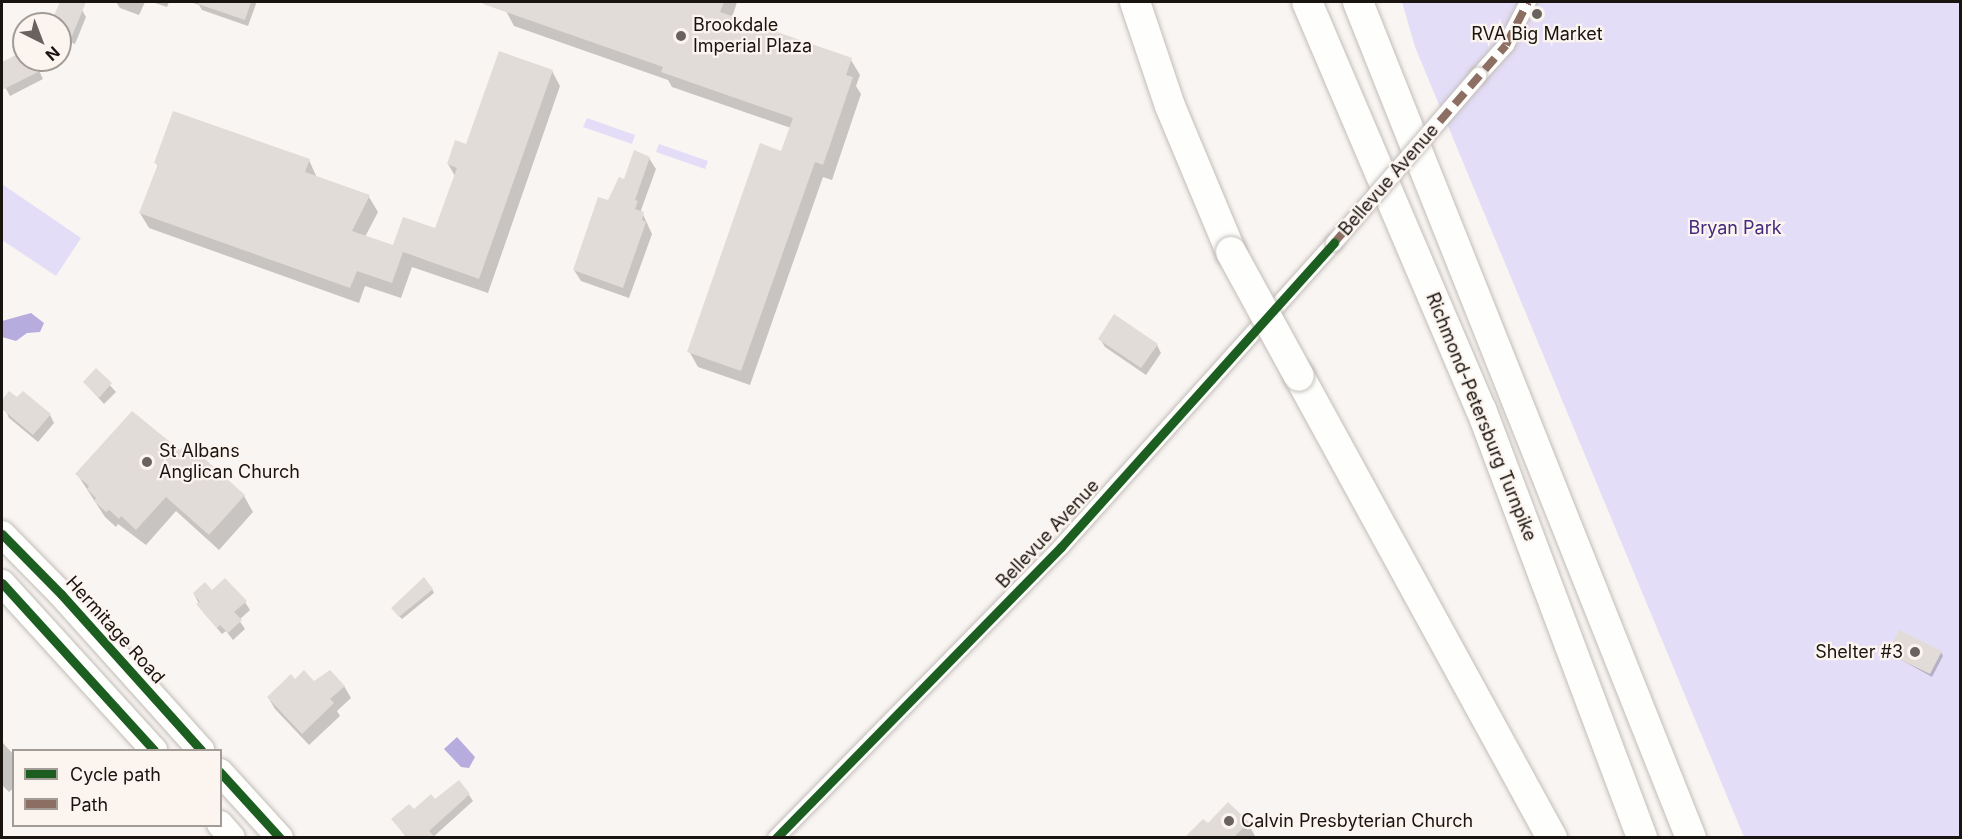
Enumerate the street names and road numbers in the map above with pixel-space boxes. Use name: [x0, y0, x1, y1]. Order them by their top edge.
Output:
street label: Bellevue Avenue: [1335, 120, 1443, 240]
street label: Richmond-Petersburg Turnpike: [1421, 290, 1541, 544]
street label: Bellevue Avenue: [992, 475, 1104, 593]
street label: Hermitage Road: [61, 572, 169, 688]

